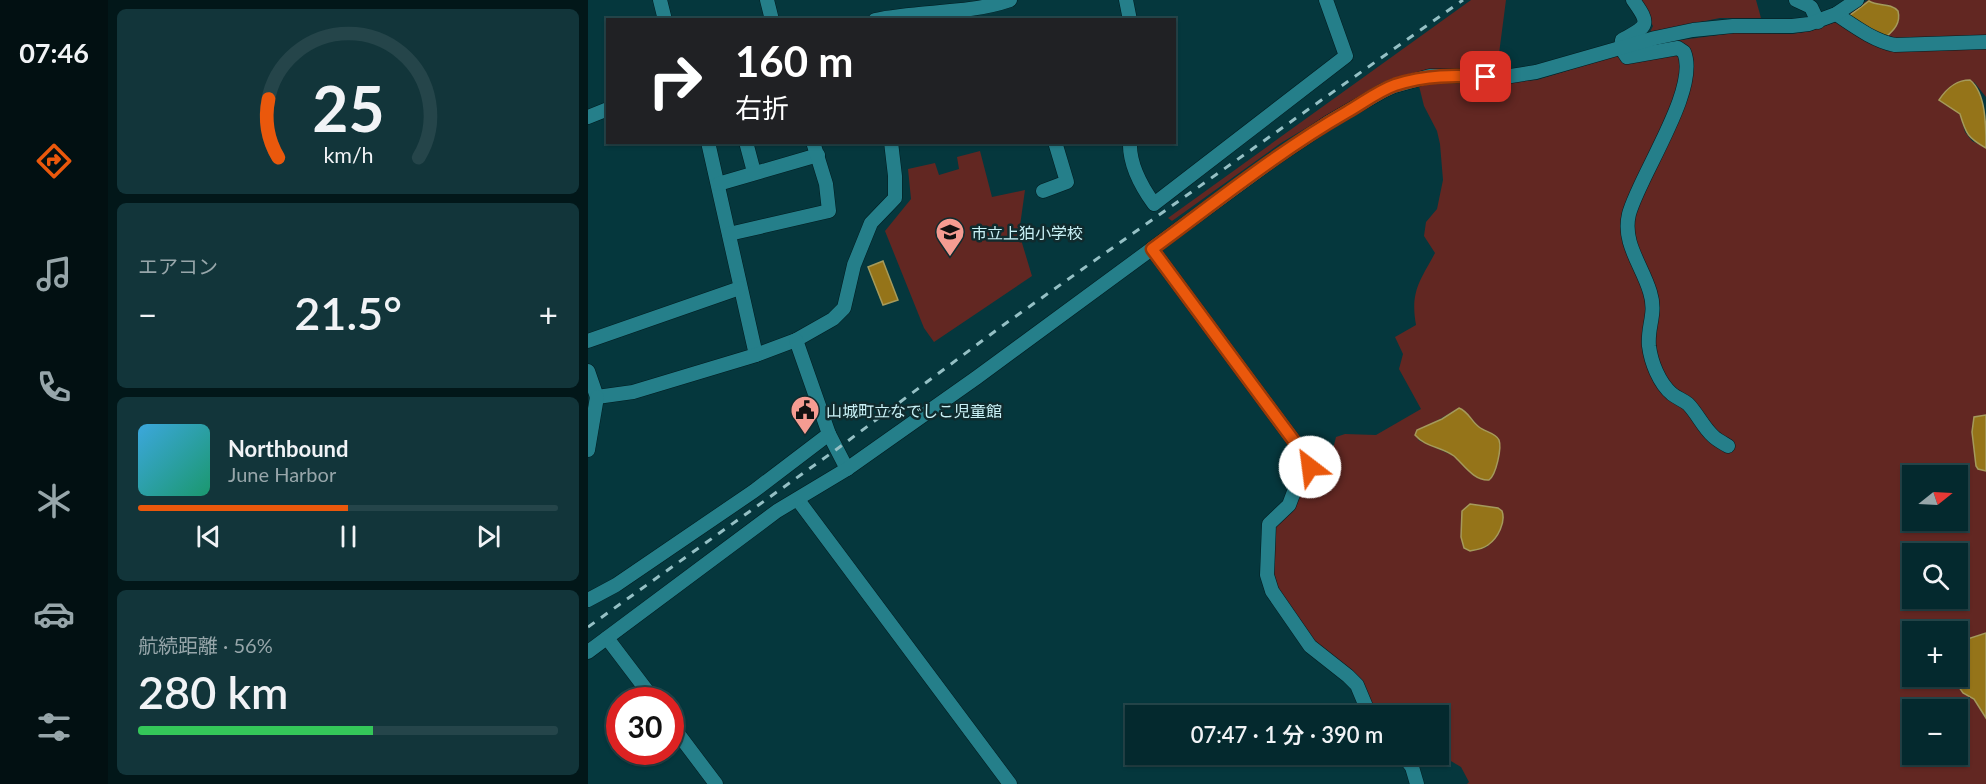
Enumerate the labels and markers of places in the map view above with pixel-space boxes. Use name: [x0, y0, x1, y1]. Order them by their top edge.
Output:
pin: [1460, 51, 1511, 102]
school or university icon: 市立上狛小学校: [934, 216, 966, 258]
place label: 市立上狛小学校: [971, 223, 1083, 242]
public building icon: 山城町立なでしこ児童館: [789, 394, 821, 436]
place label: 山城町立なでしこ児童館: [826, 401, 1002, 420]

